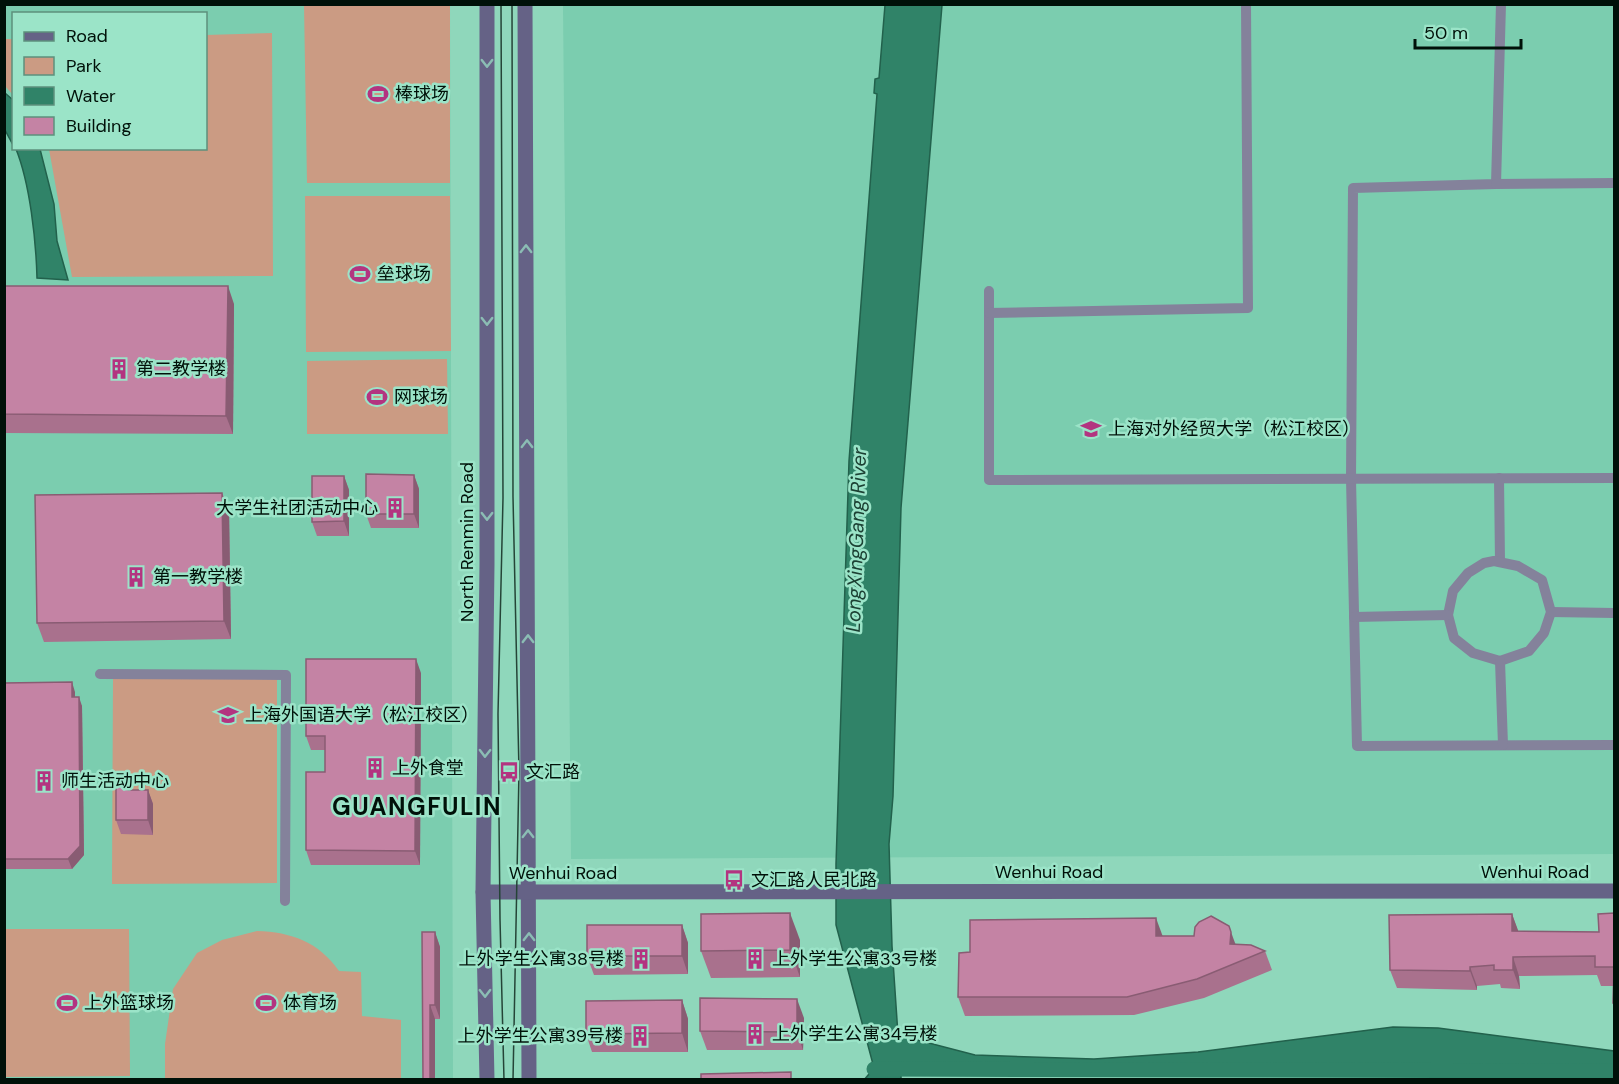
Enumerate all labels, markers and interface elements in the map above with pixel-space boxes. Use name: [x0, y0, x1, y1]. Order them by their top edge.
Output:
legend: [12, 12, 207, 150]
scale bar: [1415, 12, 1522, 50]
text: 50 m: [1424, 21, 1468, 45]
text: Road: [66, 24, 108, 48]
text: Park: [66, 54, 102, 78]
one-way arrow: [481, 58, 493, 67]
sports icon: 棒球场: [366, 82, 390, 106]
place label: 棒球场: [395, 82, 449, 106]
text: Water: [66, 84, 116, 108]
text: Building: [66, 114, 131, 138]
one-way arrow: [520, 245, 532, 254]
sports icon: 垒球场: [348, 262, 372, 286]
place label: 垒球场: [377, 262, 431, 286]
one-way arrow: [481, 316, 493, 325]
building icon: 第二教学楼: [107, 357, 131, 381]
place label: 第二教学楼: [136, 357, 226, 381]
sports icon: 网球场: [365, 385, 389, 409]
place label: 网球场: [394, 385, 448, 409]
school or university icon: 上海对外经贸大学（松江校区）: [1079, 417, 1103, 441]
place label: 上海对外经贸大学（松江校区）: [1108, 417, 1360, 441]
one-way arrow: [521, 440, 533, 449]
water label: LongXingGang River: [840, 447, 872, 633]
street label: North Renmin Road: [455, 462, 479, 622]
place label: 大学生社团活动中心: [216, 496, 378, 520]
building icon: 大学生社团活动中心: [383, 496, 407, 520]
one-way arrow: [481, 511, 493, 520]
building icon: 第一教学楼: [124, 565, 148, 589]
place label: 第一教学楼: [153, 565, 243, 589]
one-way arrow: [521, 635, 534, 644]
school or university icon: 上海外国语大学（松江校区）: [216, 703, 240, 727]
place label: 上海外国语大学（松江校区）: [245, 703, 479, 727]
one-way arrow: [478, 748, 491, 757]
building icon: 上外食堂: [363, 756, 387, 780]
place label: 上外食堂: [392, 756, 464, 780]
bus stop icon: 文汇路: [497, 760, 521, 784]
place label: 文汇路: [526, 760, 580, 784]
building icon: 师生活动中心: [32, 769, 56, 793]
place label: 师生活动中心: [61, 769, 169, 793]
district label: GUANGFULIN: [332, 791, 502, 822]
one-way arrow: [522, 830, 534, 839]
street label: Wenhui Road: [995, 860, 1103, 884]
street label: Wenhui Road: [1481, 860, 1589, 884]
street label: Wenhui Road: [509, 861, 617, 885]
bus stop icon: 文汇路人民北路: [722, 868, 746, 892]
place label: 文汇路人民北路: [751, 868, 877, 892]
one-way arrow: [523, 933, 535, 942]
place label: 上外学生公寓38号楼: [458, 947, 624, 971]
building icon: 上外学生公寓38号楼: [629, 947, 653, 971]
building icon: 上外学生公寓33号楼: [743, 947, 767, 971]
place label: 上外学生公寓33号楼: [772, 947, 937, 971]
one-way arrow: [479, 988, 491, 997]
sports icon: 上外篮球场: [55, 991, 79, 1015]
place label: 上外篮球场: [84, 991, 174, 1015]
sports icon: 体育场: [254, 991, 278, 1015]
place label: 体育场: [283, 991, 337, 1015]
building icon: 上外学生公寓34号楼: [743, 1022, 767, 1046]
place label: 上外学生公寓34号楼: [772, 1022, 938, 1046]
place label: 上外学生公寓39号楼: [458, 1024, 623, 1048]
building icon: 上外学生公寓39号楼: [628, 1024, 652, 1048]

